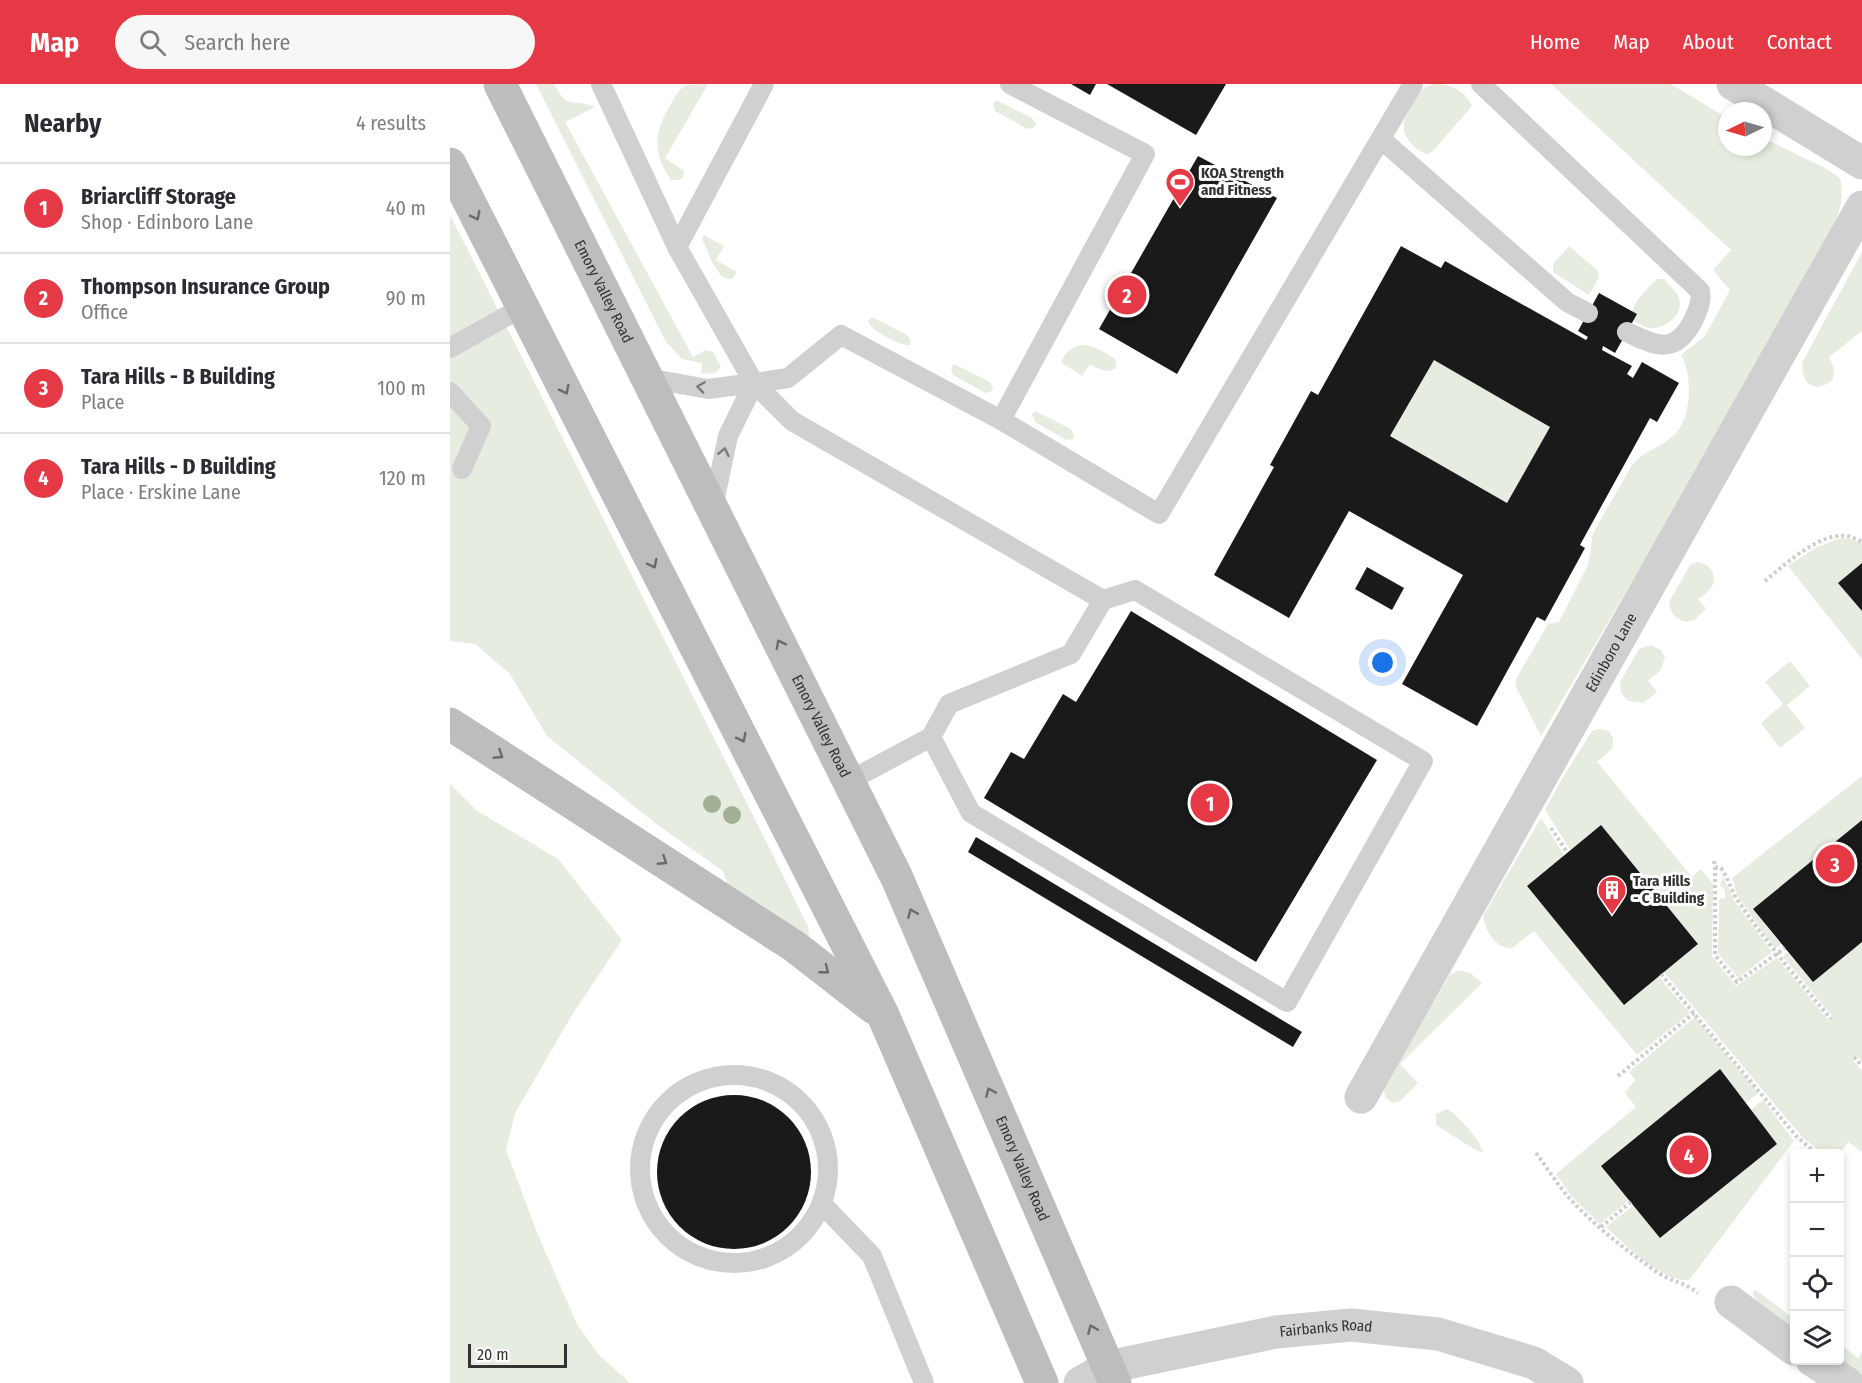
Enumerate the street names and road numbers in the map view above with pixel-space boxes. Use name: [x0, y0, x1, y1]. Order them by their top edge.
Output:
street label: Emory Valley Road: [571, 237, 637, 346]
street label: Edinboro Lane: [1582, 610, 1641, 695]
street label: Emory Valley Road: [788, 672, 854, 781]
street label: Emory Valley Road: [992, 1113, 1053, 1224]
street label: Fairbanks Road: [1279, 1316, 1373, 1341]

